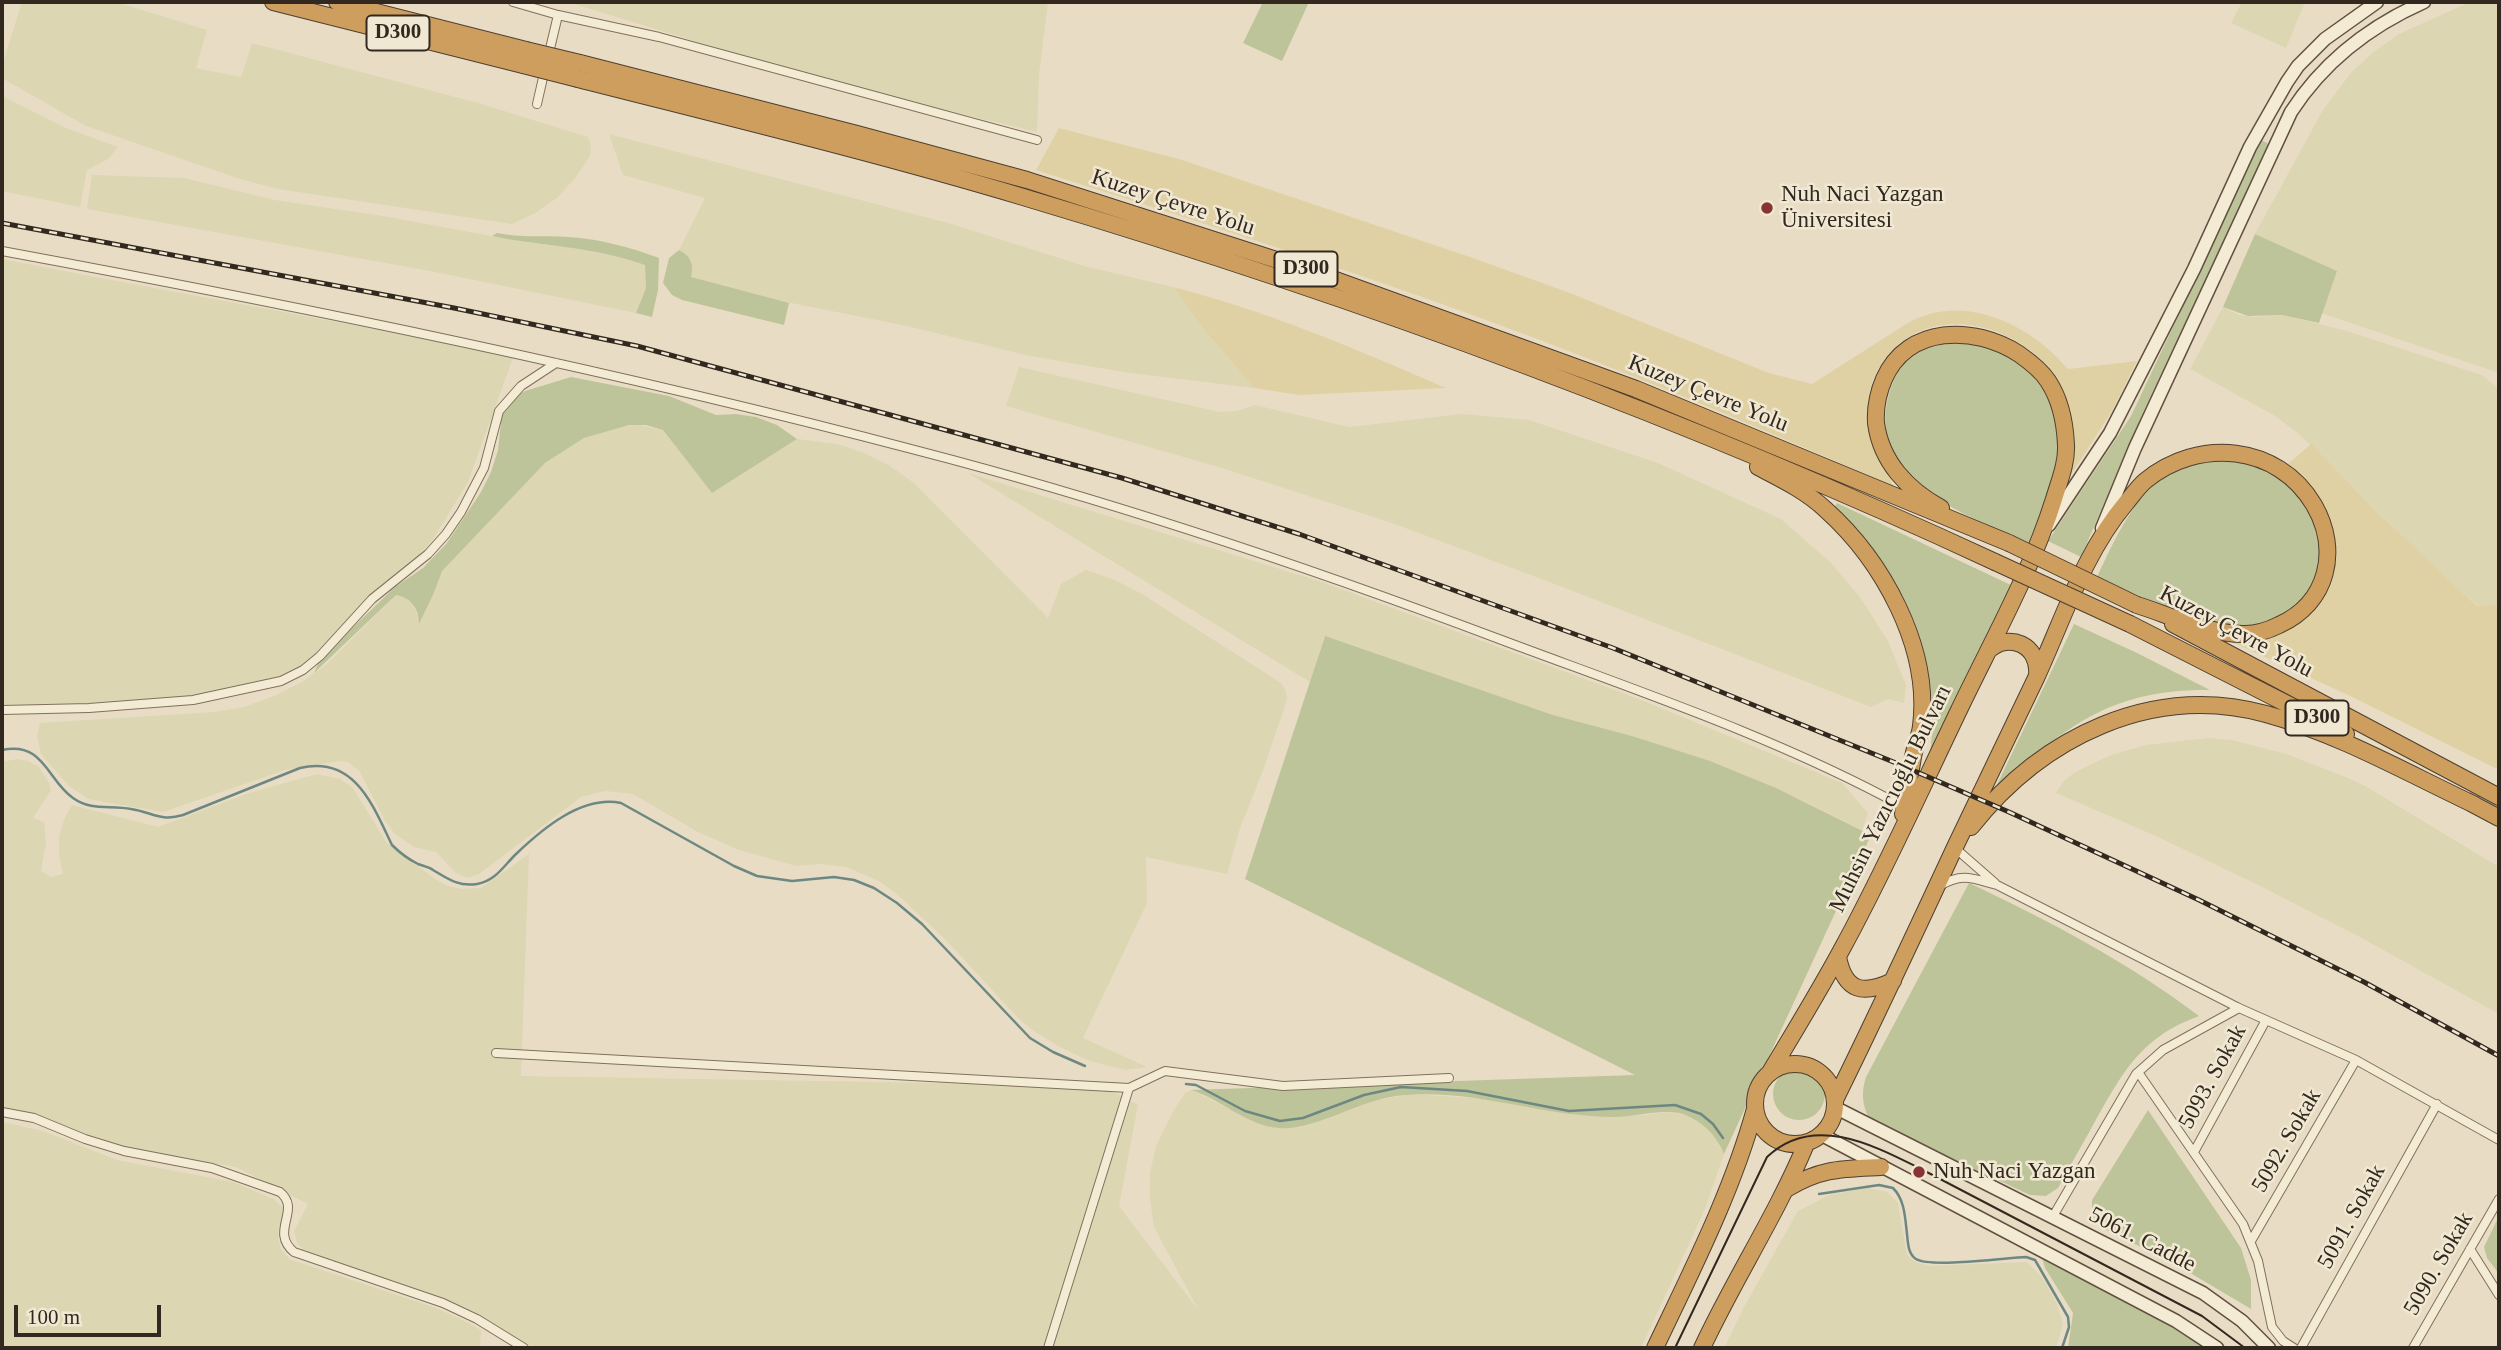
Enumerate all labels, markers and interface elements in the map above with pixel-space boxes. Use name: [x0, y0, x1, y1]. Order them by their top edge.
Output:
road number: D300: [366, 16, 430, 50]
street label: Kuzey Çevre Yolu: [1088, 164, 1258, 242]
place label: Nuh Naci Yazgan Üniversitesi: [1781, 181, 1943, 235]
marker: Nuh Naci Yazgan Üniversitesi: [1759, 200, 1775, 216]
road number: D300: [1274, 252, 1338, 286]
street label: Kuzey Çevre Yolu: [1624, 349, 1792, 439]
street label: Kuzey Çevre Yolu: [2154, 580, 2318, 684]
street label: Muhsin Yazıcıoğlu Bulvarı: [1824, 681, 1958, 917]
road number: D300: [2286, 700, 2348, 736]
street label: 5093. Sokak: [2173, 1020, 2253, 1134]
street label: 5092. Sokak: [2246, 1084, 2328, 1198]
place label: Nuh Naci Yazgan: [1933, 1158, 2095, 1186]
street label: 5091. Sokak: [2312, 1160, 2392, 1274]
marker: Nuh Naci Yazgan: [1911, 1164, 1927, 1180]
street label: 5061. Cadde: [2084, 1201, 2200, 1279]
street label: 5090. Sokak: [2398, 1207, 2480, 1321]
scale bar: [18, 1290, 164, 1334]
text: 100 m: [27, 1305, 80, 1329]

